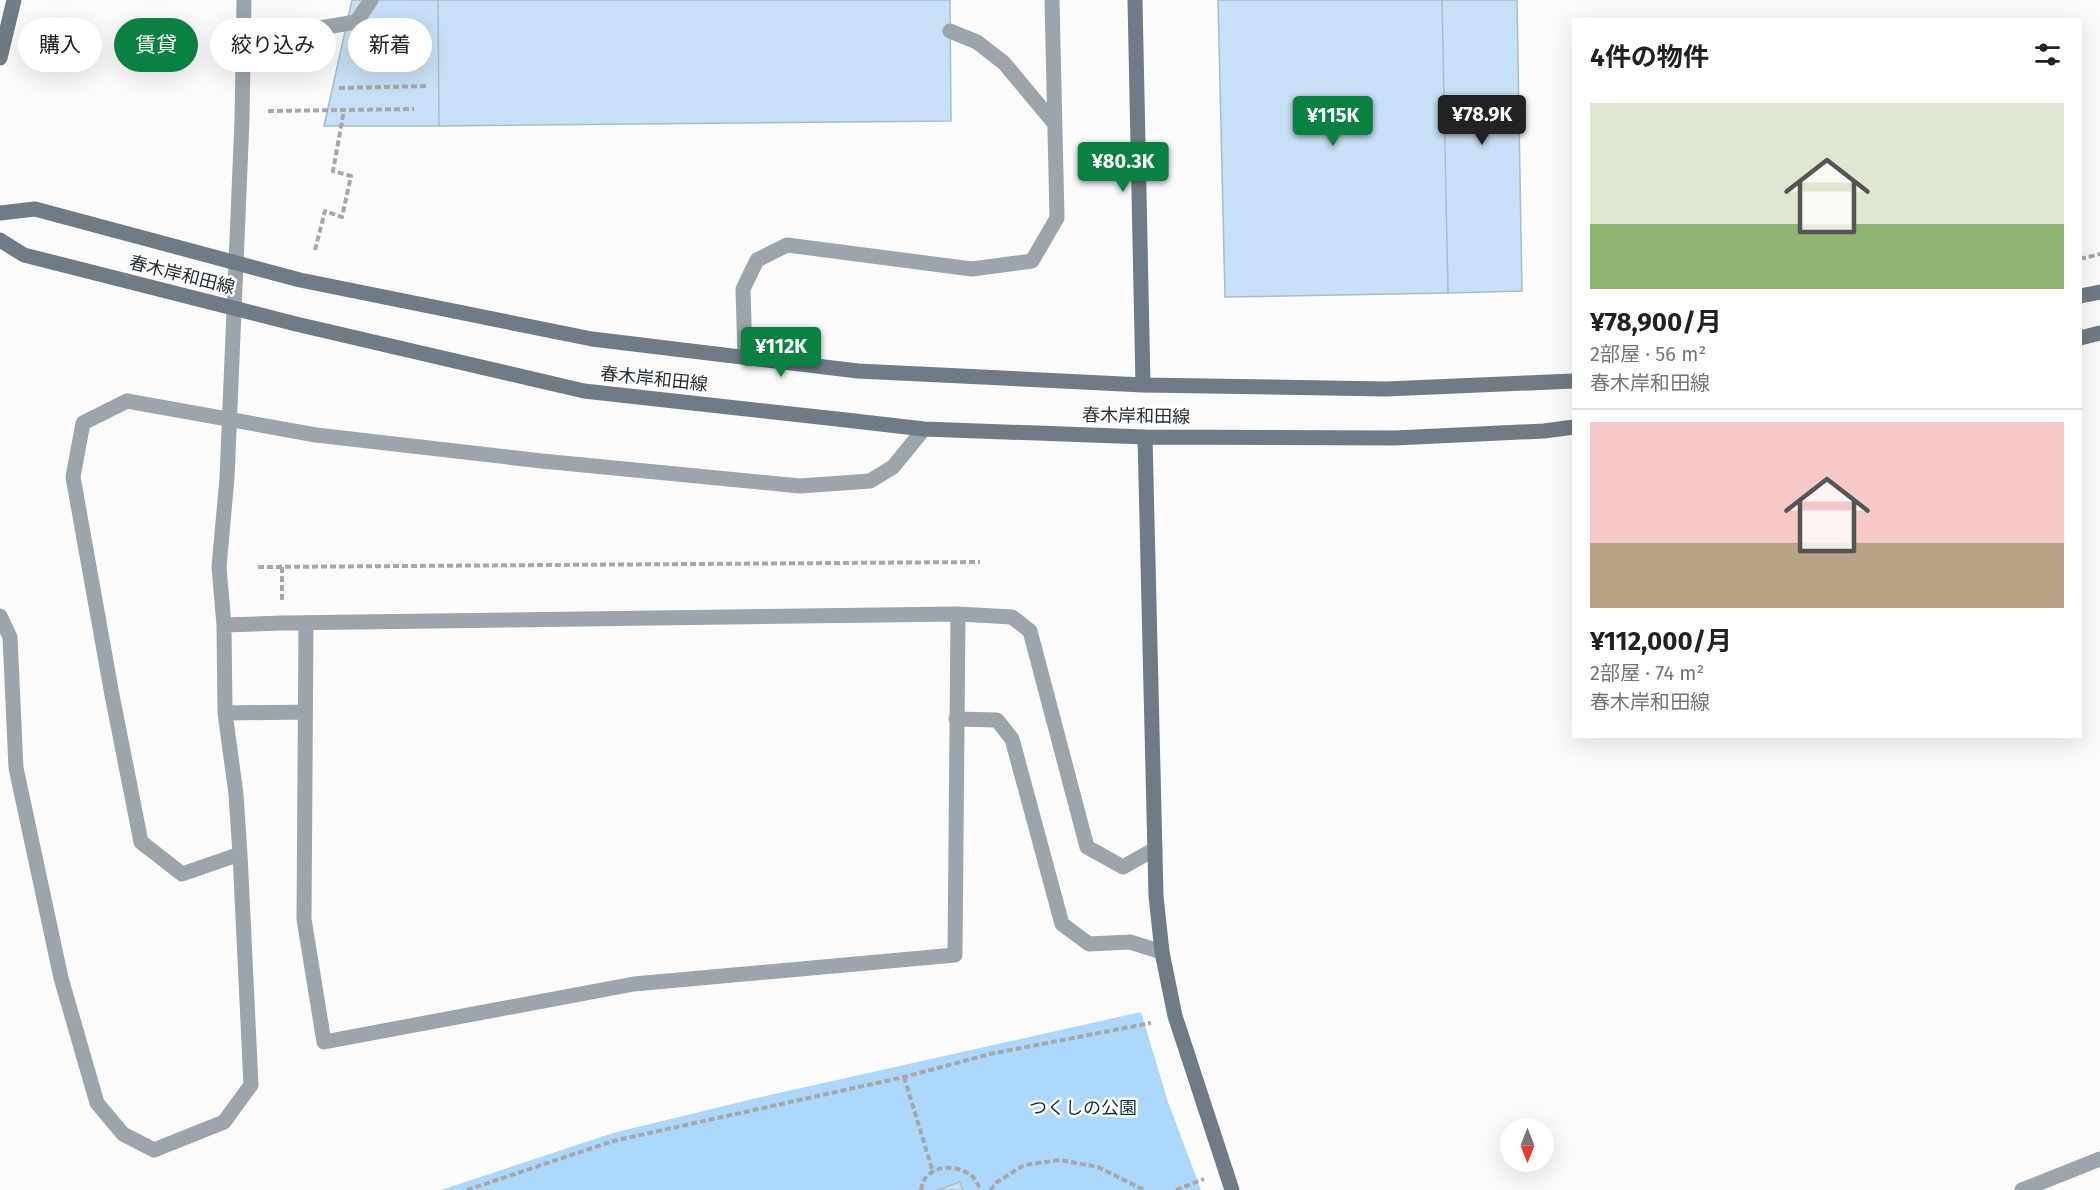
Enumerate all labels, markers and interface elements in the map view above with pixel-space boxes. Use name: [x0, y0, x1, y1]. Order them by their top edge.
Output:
chip: 購入: [18, 18, 102, 72]
chip: 賃貸: [114, 18, 198, 72]
chip: 絞り込み: [210, 18, 336, 72]
chip: 新着: [348, 18, 432, 72]
icon: filters: [2031, 38, 2064, 71]
text: 4件の物件: [1590, 42, 1709, 73]
pin: ¥78.9K: [1433, 95, 1531, 146]
pin: ¥115K: [1291, 96, 1375, 147]
text: ¥78.9K: [1452, 102, 1512, 126]
text: ¥115K: [1307, 103, 1359, 127]
pin: ¥80.3K: [1074, 142, 1172, 193]
icon: home: [1773, 142, 1881, 250]
text: ¥80.3K: [1092, 149, 1154, 173]
street label: 春木岸和田線: [127, 251, 237, 299]
text: ¥78,900/月: [1590, 307, 1722, 338]
pin: ¥112K: [739, 327, 823, 378]
text: ¥112K: [755, 334, 807, 358]
text: 2部屋 · 56 m²: [1590, 342, 1706, 366]
street label: 春木岸和田線: [599, 362, 709, 396]
text: 春木岸和田線: [1590, 371, 1710, 395]
street label: 春木岸和田線: [1082, 404, 1190, 428]
icon: home: [1773, 461, 1881, 569]
text: ¥112,000/月: [1590, 626, 1732, 657]
text: 2部屋 · 74 m²: [1590, 661, 1704, 685]
text: 春木岸和田線: [1590, 690, 1710, 714]
park label: つくしの公園: [1029, 1097, 1137, 1119]
north arrow: [1500, 1118, 1554, 1172]
map controls: [1500, 1118, 1554, 1172]

